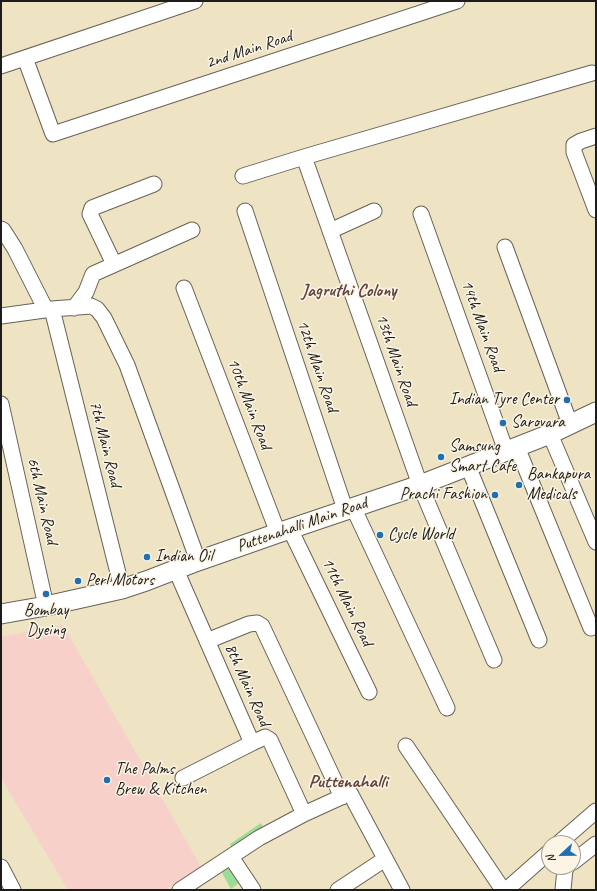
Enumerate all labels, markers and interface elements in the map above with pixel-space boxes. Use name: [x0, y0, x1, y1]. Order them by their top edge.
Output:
street label: 2nd Main Road: [203, 27, 295, 73]
street label: 14th Main Road: [456, 277, 508, 375]
district label: Jagruthi Colony: [302, 280, 396, 302]
street label: 13th Main Road: [371, 311, 421, 409]
street label: 12th Main Road: [292, 317, 342, 415]
street label: 10th Main Road: [222, 356, 276, 452]
place label: Indian Tyre Center: [449, 390, 559, 410]
marker: Indian Tyre Center: [562, 395, 572, 405]
street label: 7th Main Road: [84, 399, 126, 489]
place label: Sarovara: [511, 413, 565, 433]
marker: Sarovara: [498, 418, 508, 428]
place label: Samsung Smart Cafe: [449, 437, 516, 477]
marker: Samsung Smart Cafe: [436, 452, 446, 462]
street label: 6th Main Road: [22, 456, 62, 546]
place label: Bankapura Medicals: [527, 465, 590, 505]
marker: Bankapura Medicals: [514, 480, 524, 490]
place label: Prachi Fashion: [400, 485, 487, 505]
marker: Prachi Fashion: [490, 490, 500, 500]
street label: Puttenahalli Main Road: [234, 493, 370, 557]
place label: Cycle World: [388, 525, 454, 545]
marker: Cycle World: [375, 530, 385, 540]
place label: Indian Oil: [155, 547, 213, 567]
marker: Indian Oil: [142, 552, 152, 562]
street label: 11th Main Road: [317, 554, 377, 650]
place label: Perl Motors: [86, 571, 154, 591]
marker: Perl Motors: [73, 576, 83, 586]
marker: Bombay Dyeing: [41, 589, 51, 599]
place label: Bombay Dyeing: [24, 601, 68, 641]
street label: 8th Main Road: [220, 641, 274, 729]
place label: The Palms Brew & Kitchen: [115, 760, 206, 800]
district label: Puttenahalli: [309, 771, 387, 793]
marker: The Palms Brew & Kitchen: [102, 775, 112, 785]
north arrow: [541, 835, 581, 875]
text: N: [543, 853, 559, 865]

